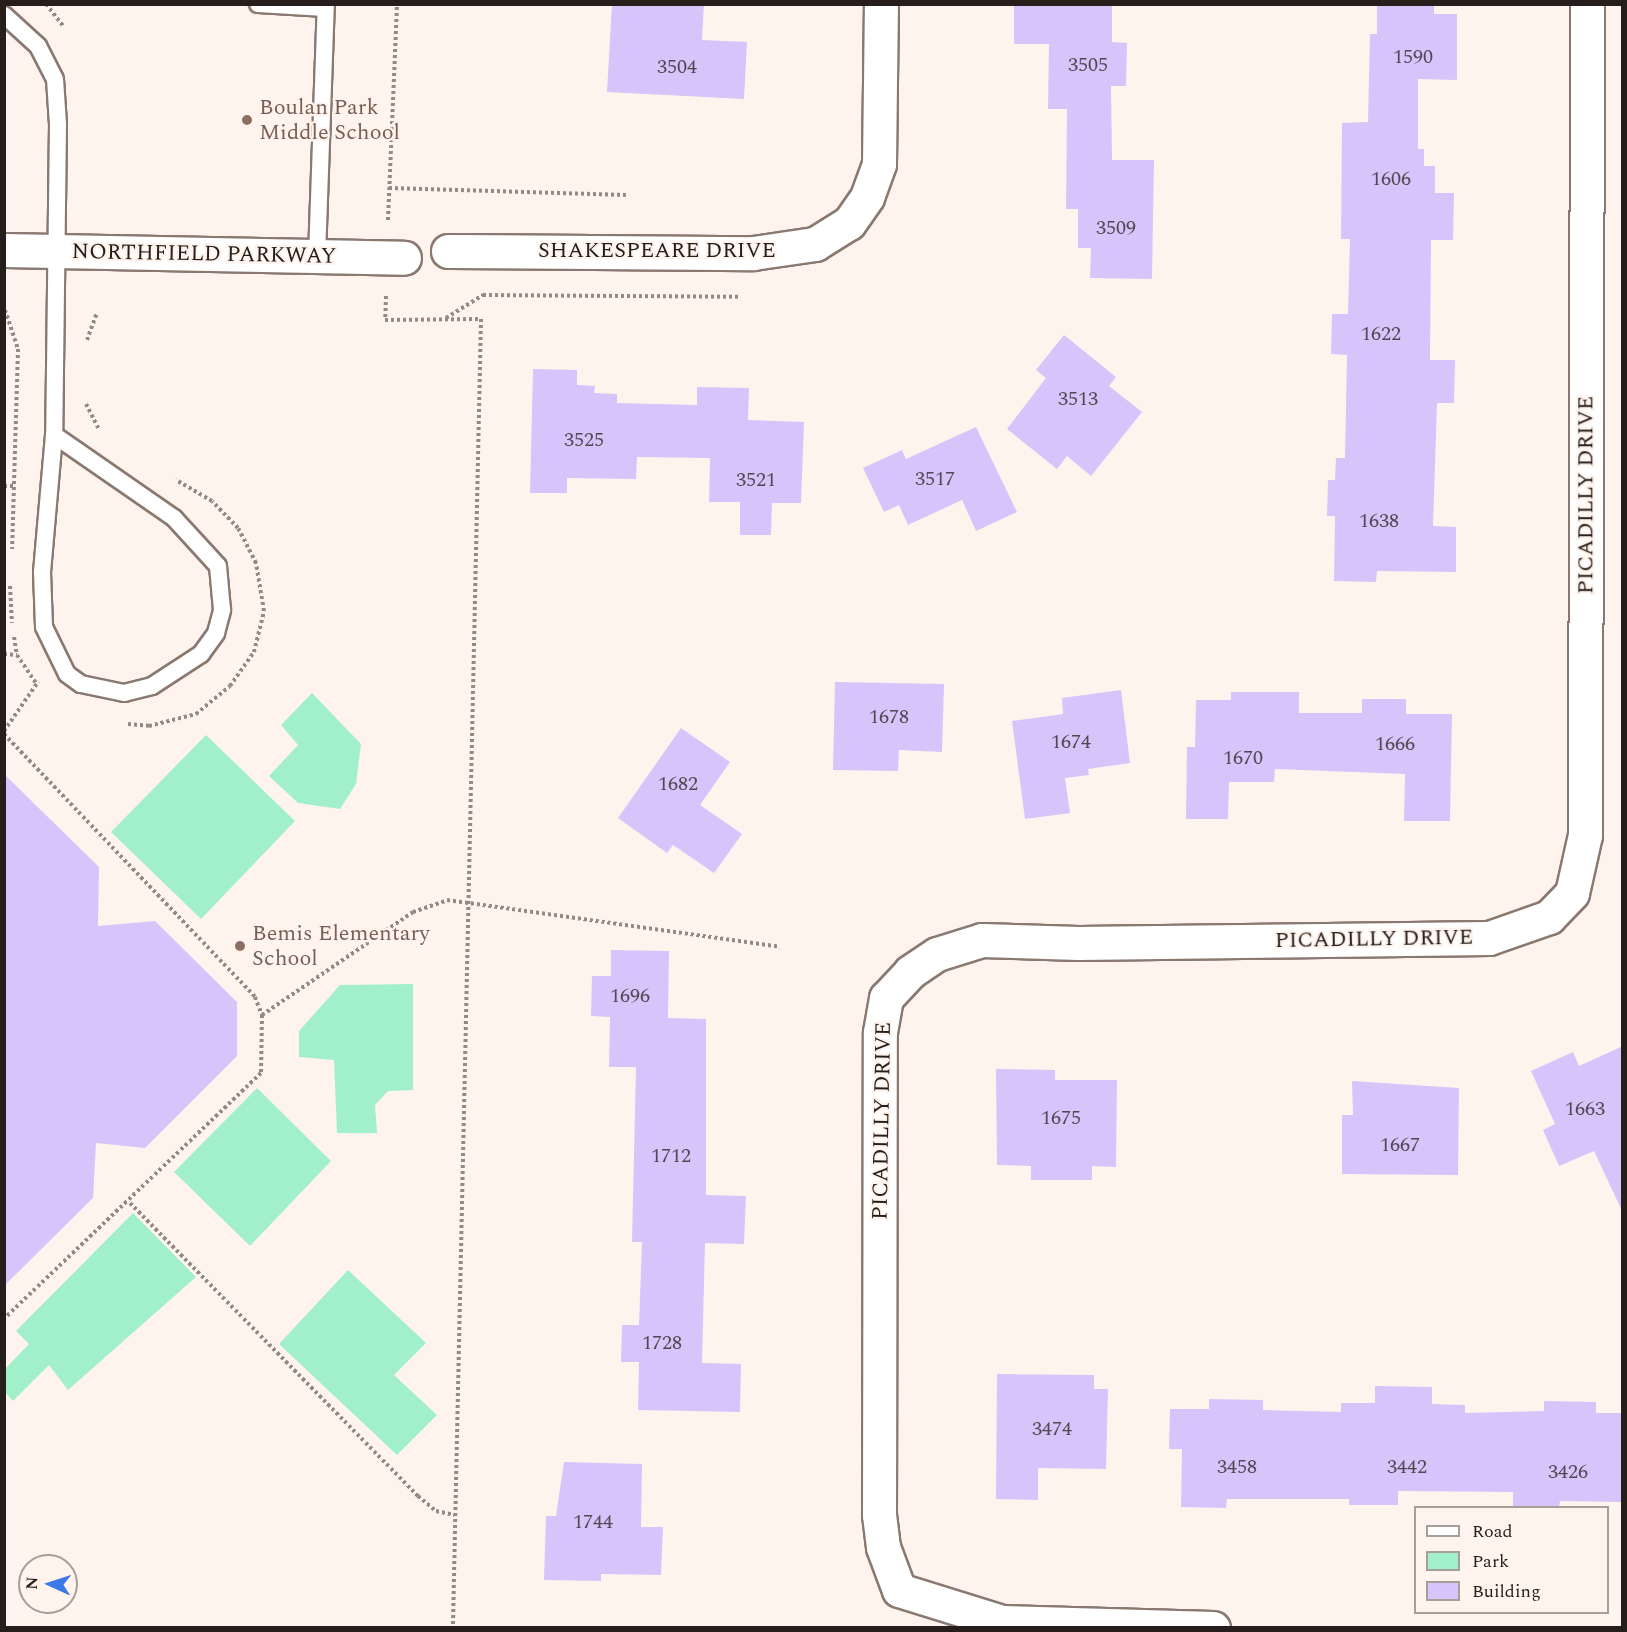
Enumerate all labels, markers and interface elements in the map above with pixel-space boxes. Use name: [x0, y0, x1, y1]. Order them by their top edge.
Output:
house number: 1590: [1393, 45, 1433, 69]
house number: 3505: [1068, 53, 1108, 77]
house number: 3504: [657, 55, 697, 79]
place label: Boulan Park Middle School: [259, 94, 400, 146]
marker: Boulan Park Middle School: [240, 113, 254, 127]
house number: 1606: [1371, 167, 1411, 191]
house number: 3509: [1096, 216, 1136, 240]
street label: NORTHFIELD PARKWAY: [71, 238, 337, 270]
street label: SHAKESPEARE DRIVE: [538, 238, 776, 264]
house number: 1622: [1361, 322, 1401, 346]
house number: 3513: [1058, 387, 1098, 411]
street label: PICADILLY DRIVE: [1573, 396, 1599, 594]
house number: 3525: [564, 428, 604, 452]
house number: 3517: [915, 467, 955, 491]
house number: 3521: [736, 468, 776, 492]
house number: 1638: [1359, 509, 1399, 533]
house number: 1678: [869, 705, 909, 729]
house number: 1674: [1051, 730, 1091, 754]
house number: 1666: [1375, 732, 1415, 756]
house number: 1670: [1223, 746, 1263, 770]
house number: 1682: [658, 772, 698, 796]
place label: Bemis Elementary School: [252, 920, 430, 972]
street label: PICADILLY DRIVE: [1275, 924, 1473, 954]
marker: Bemis Elementary School: [233, 939, 247, 953]
house number: 1696: [610, 984, 650, 1008]
street label: PICADILLY DRIVE: [867, 1022, 897, 1220]
house number: 1663: [1565, 1097, 1605, 1121]
house number: 1675: [1041, 1106, 1081, 1130]
house number: 1667: [1380, 1133, 1420, 1157]
house number: 1712: [651, 1144, 691, 1168]
house number: 1728: [642, 1331, 682, 1355]
house number: 3474: [1032, 1417, 1072, 1441]
house number: 3458: [1217, 1455, 1257, 1479]
house number: 3442: [1387, 1455, 1427, 1479]
house number: 3426: [1548, 1460, 1588, 1484]
legend: [1414, 1506, 1609, 1614]
house number: 1744: [573, 1510, 613, 1534]
text: Road: [1472, 1518, 1513, 1545]
text: Park: [1472, 1548, 1509, 1575]
north arrow: [18, 1554, 78, 1614]
text: N: [20, 1576, 44, 1590]
text: Building: [1472, 1578, 1541, 1605]

